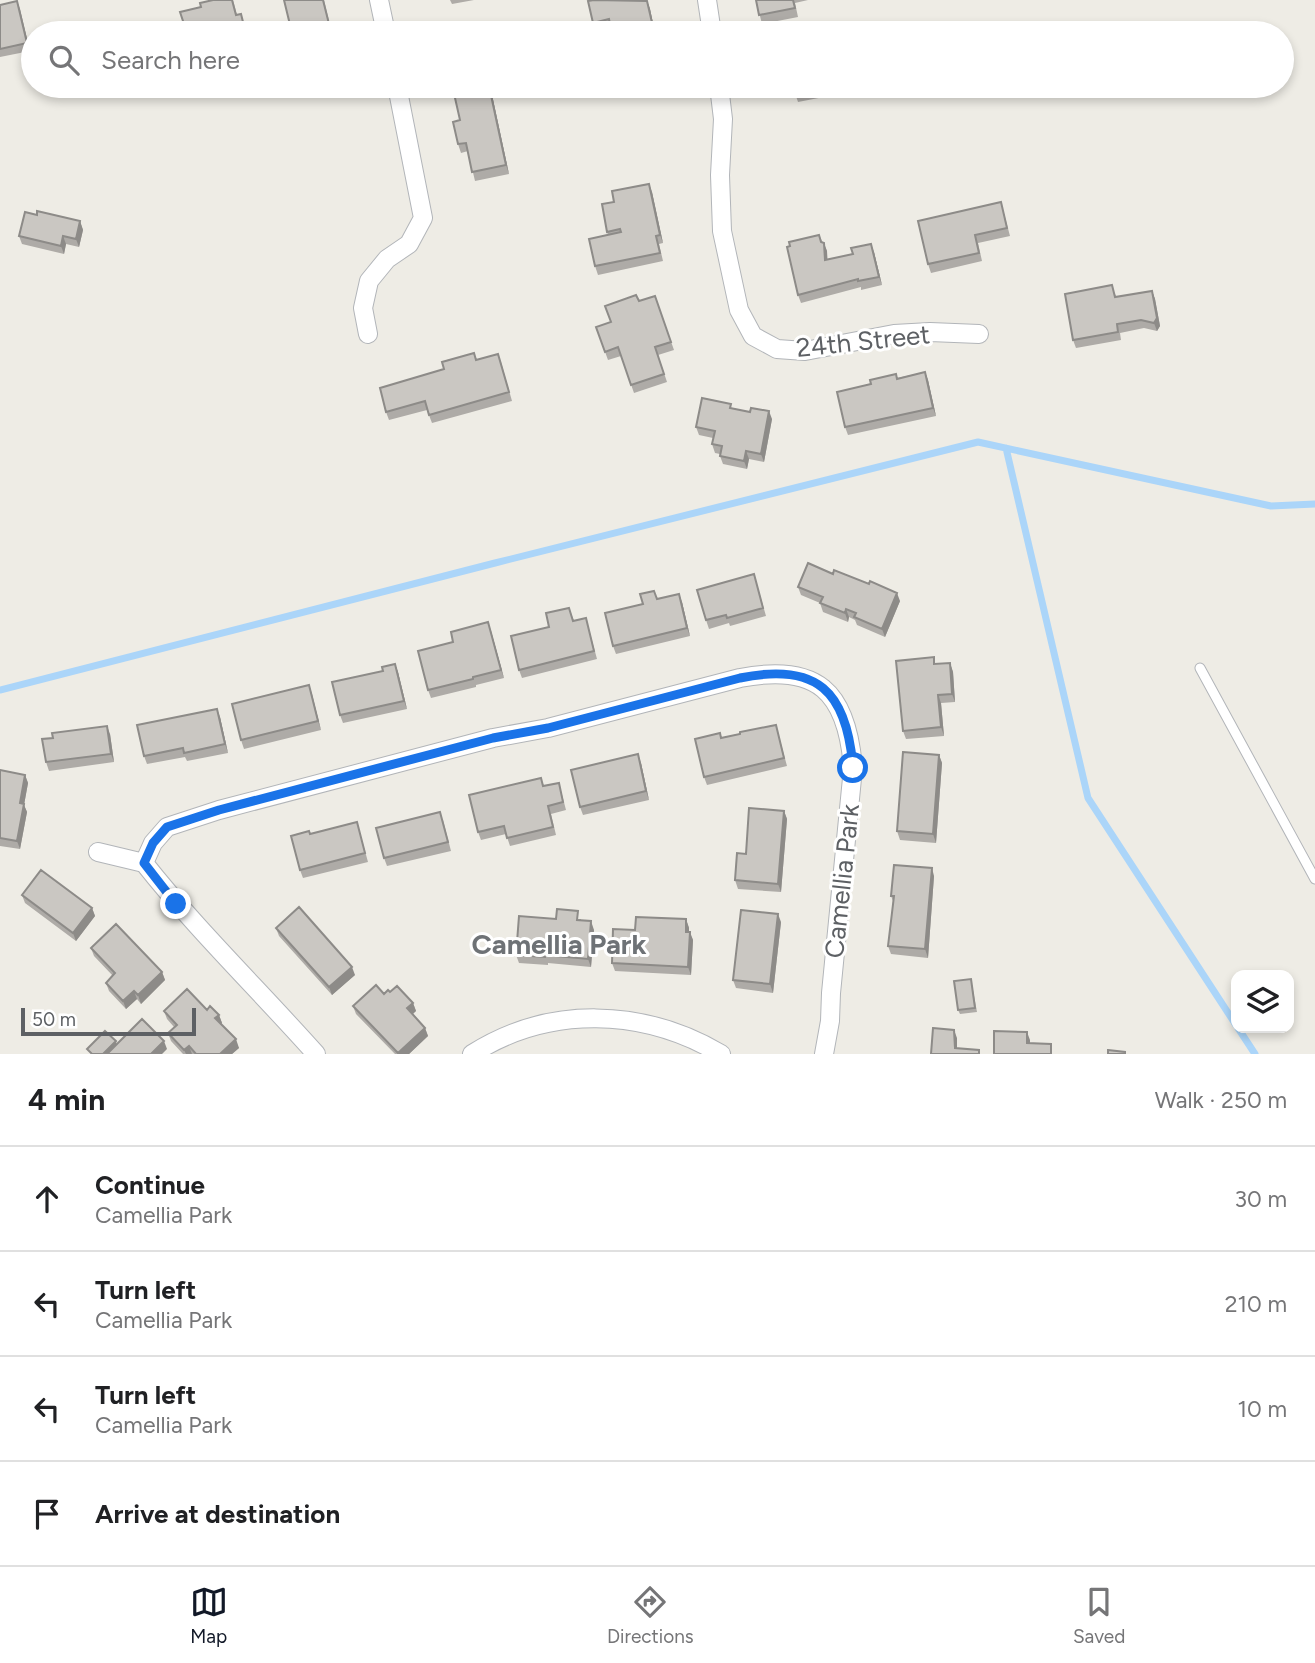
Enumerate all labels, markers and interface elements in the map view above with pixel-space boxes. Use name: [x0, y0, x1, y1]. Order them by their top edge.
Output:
search box: [21, 21, 1294, 98]
icon: search: [45, 41, 83, 79]
text: Search here: [101, 44, 240, 76]
street label: 24th Street: [795, 318, 932, 364]
route start: [837, 752, 868, 783]
street label: Camellia Park: [818, 802, 866, 960]
route end: [160, 888, 191, 919]
district label: Camellia Park: [471, 927, 647, 961]
map controls: [1231, 970, 1294, 1033]
button: layers: [1231, 970, 1294, 1033]
scale bar: [21, 1005, 196, 1037]
text: 50 m: [32, 1008, 76, 1031]
text: 4 min: [28, 1081, 105, 1118]
text: Walk · 250 m: [1155, 1086, 1287, 1114]
text: Continue: [95, 1169, 205, 1201]
icon: ahead: [28, 1180, 66, 1218]
text: 30 m: [1234, 1185, 1287, 1213]
text: Camellia Park: [95, 1201, 232, 1229]
text: Turn left: [95, 1274, 196, 1306]
icon: left: [28, 1285, 66, 1323]
text: 210 m: [1225, 1290, 1287, 1318]
text: Camellia Park: [95, 1306, 232, 1334]
text: Turn left: [95, 1379, 196, 1411]
icon: left: [28, 1390, 66, 1428]
text: 10 m: [1238, 1395, 1287, 1423]
text: Camellia Park: [95, 1411, 232, 1439]
icon: arrive: [28, 1495, 66, 1533]
text: Arrive at destination: [95, 1498, 340, 1530]
tab: Map: [190, 1583, 228, 1648]
tab: Directions: [607, 1583, 694, 1648]
tab: Saved: [1073, 1583, 1125, 1648]

